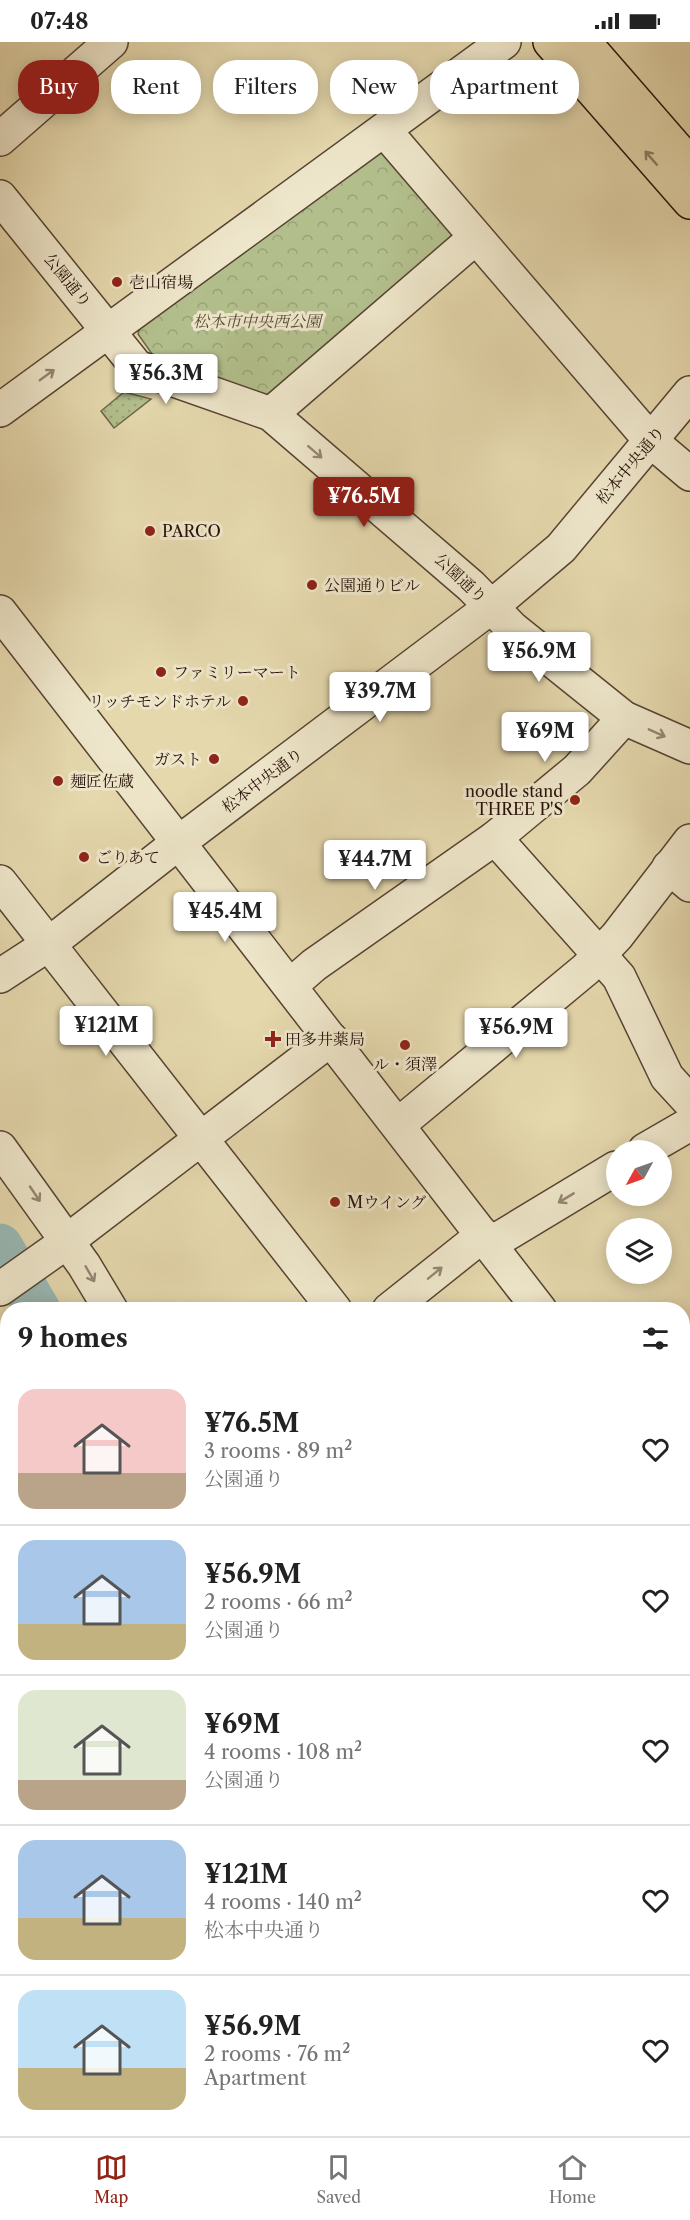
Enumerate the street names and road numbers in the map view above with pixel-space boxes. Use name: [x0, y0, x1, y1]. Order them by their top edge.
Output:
street label: 公園通り: [40, 249, 96, 311]
street label: 松本中央通り: [591, 422, 669, 508]
street label: 公園通り: [431, 549, 491, 607]
street label: 松本中央通り: [218, 743, 306, 817]

